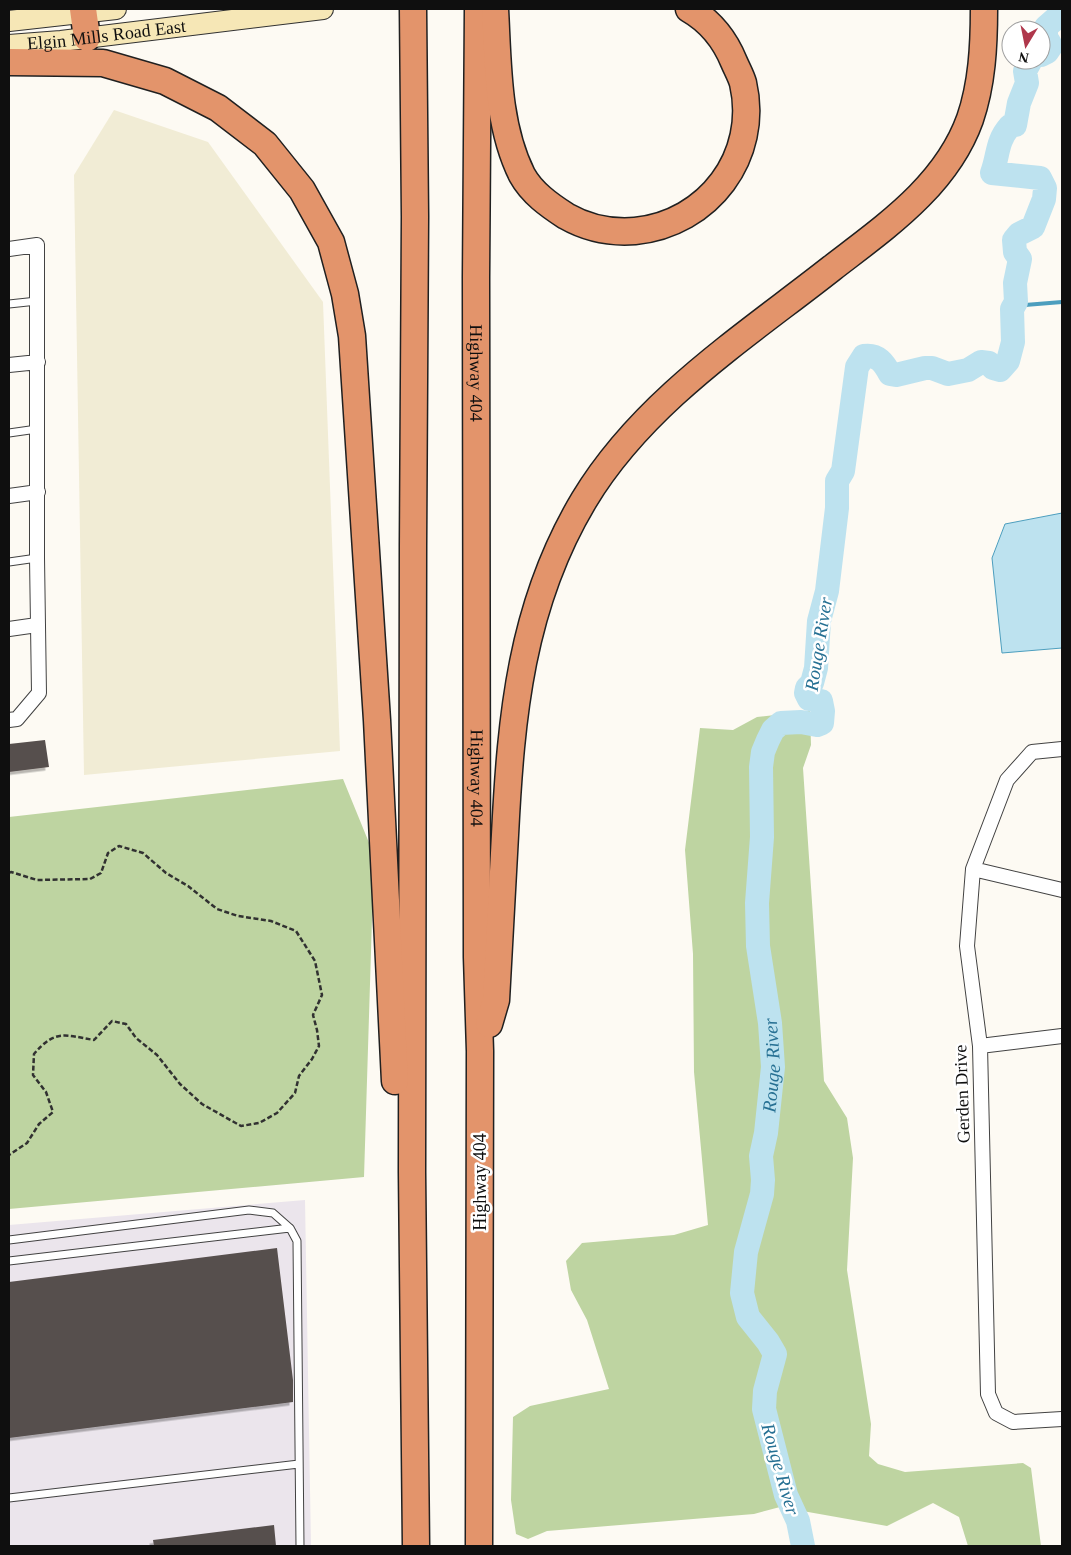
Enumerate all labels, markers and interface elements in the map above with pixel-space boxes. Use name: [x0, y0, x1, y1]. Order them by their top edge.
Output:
street label: Elgin Mills Road East: [26, 16, 187, 54]
north arrow: [1001, 20, 1051, 70]
text: N: [1018, 49, 1030, 66]
street label: Highway 404: [466, 324, 486, 422]
water label: Rouge River: [801, 595, 836, 693]
street label: Highway 404: [467, 729, 487, 827]
water label: Rouge River: [758, 1016, 784, 1114]
street label: Gerden Drive: [950, 1044, 974, 1144]
street label: Highway 404: [470, 1133, 490, 1231]
water label: Rouge River: [757, 1420, 804, 1518]

